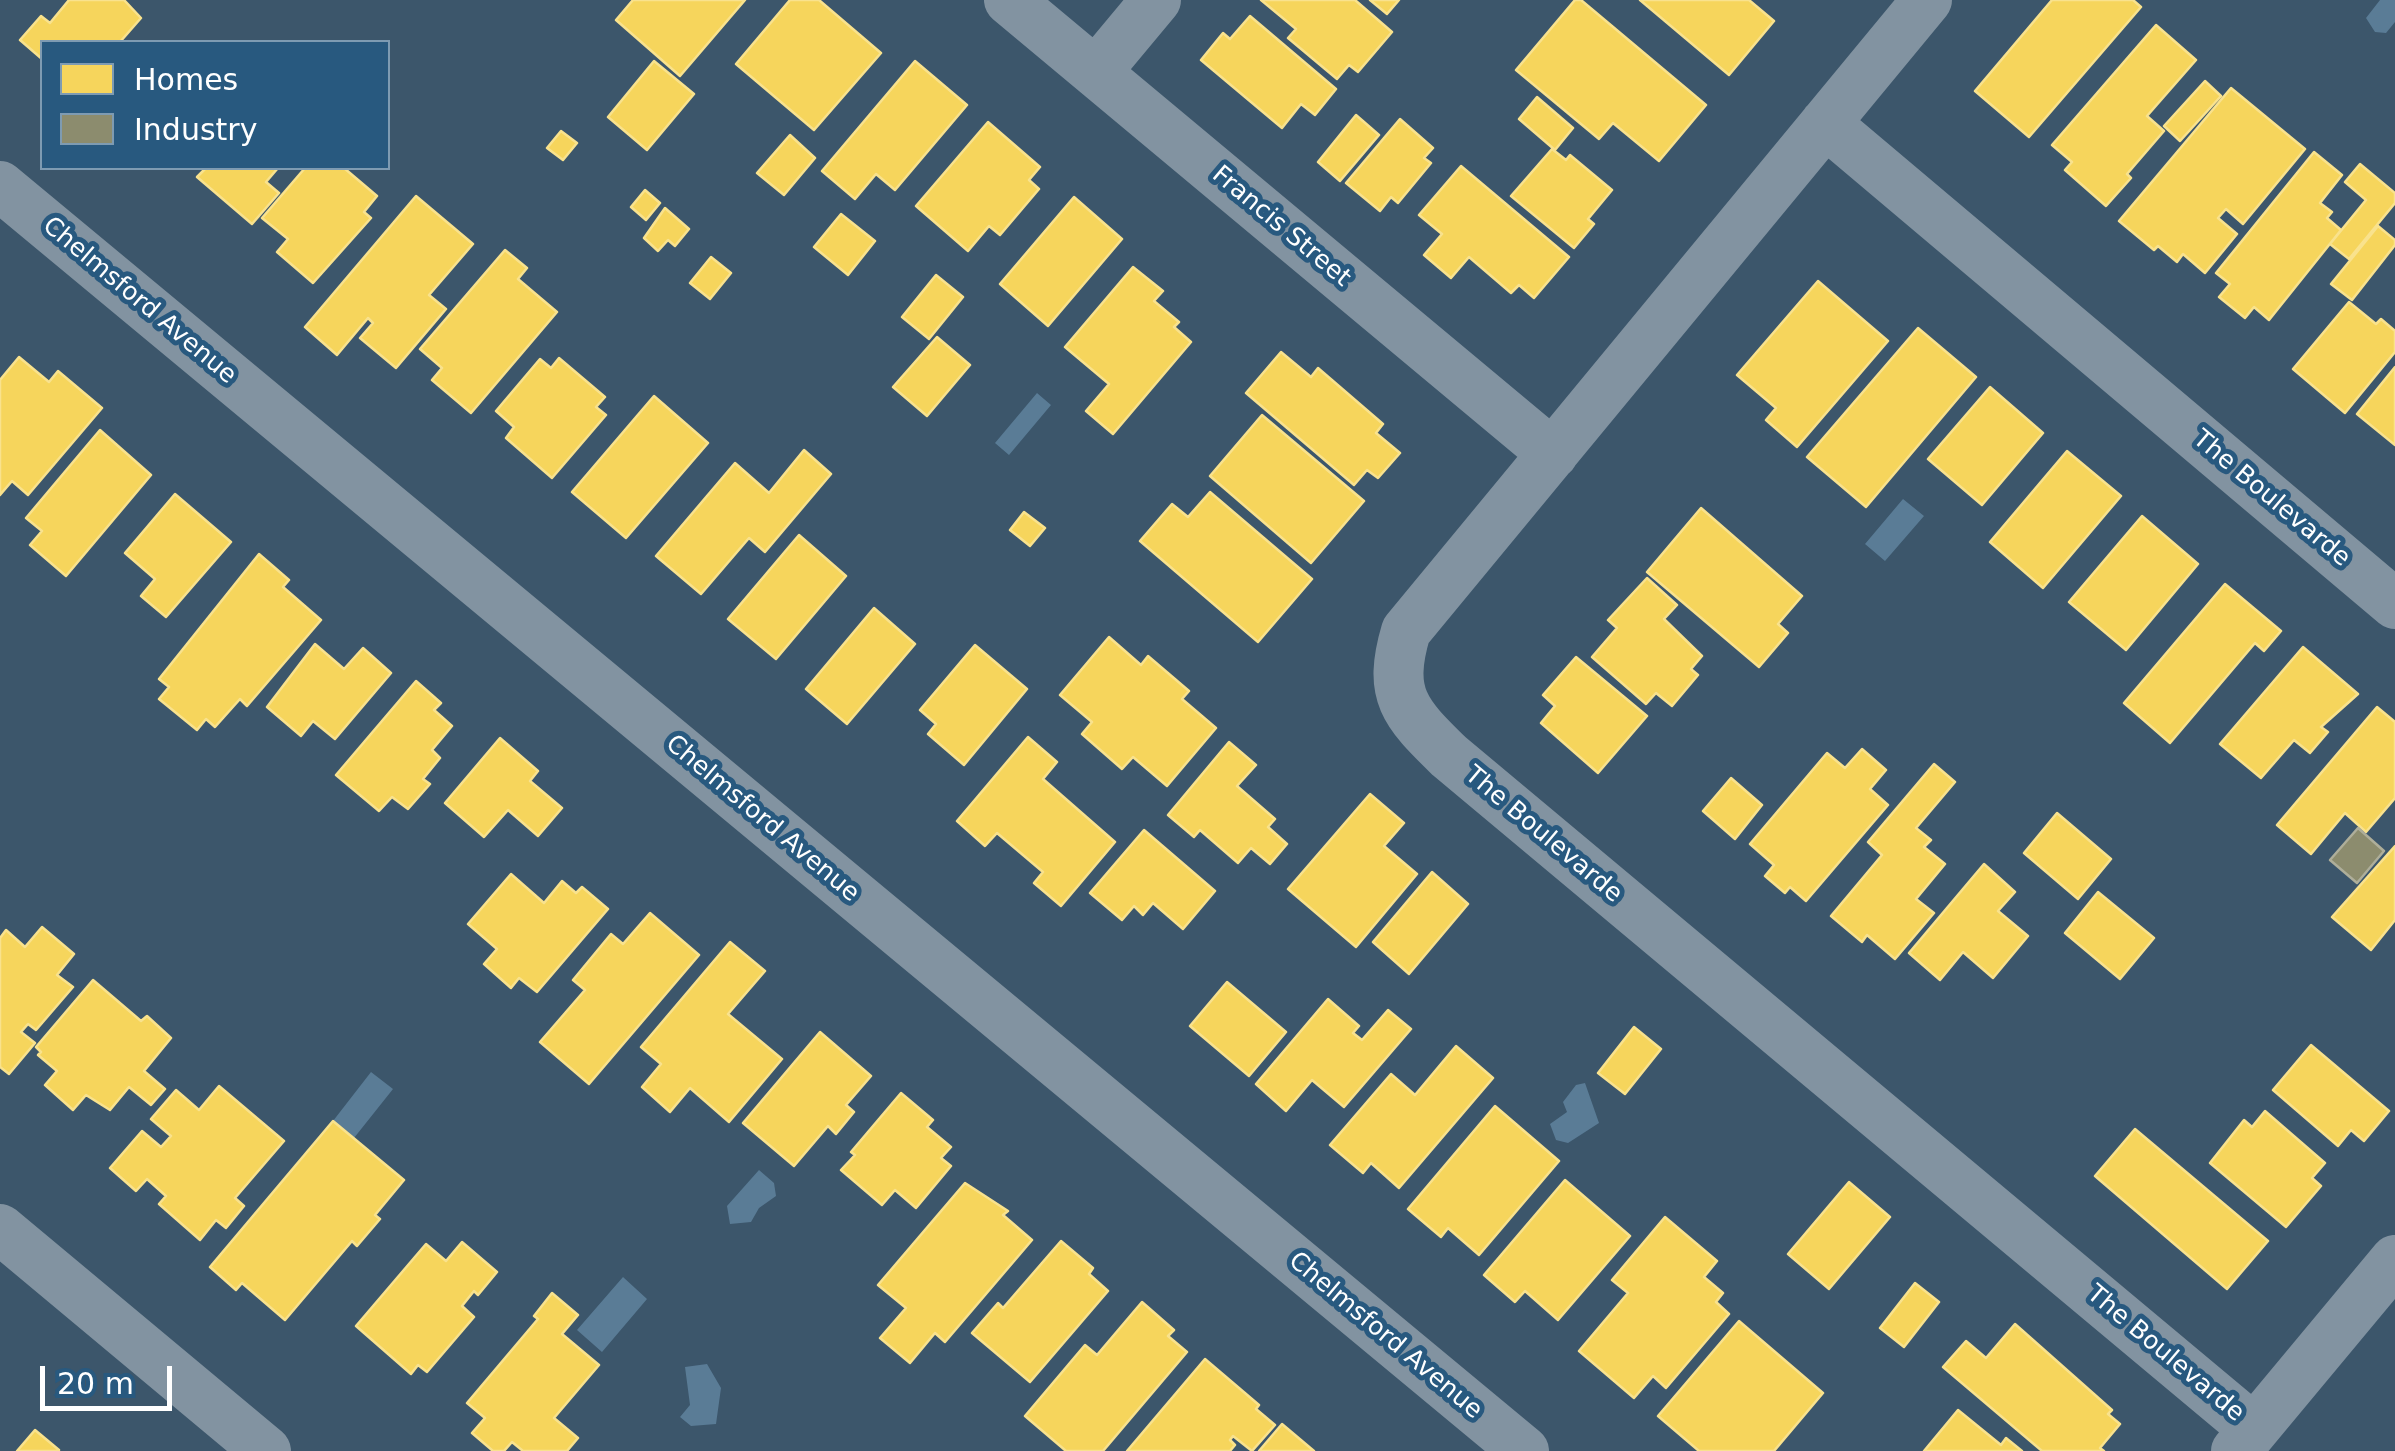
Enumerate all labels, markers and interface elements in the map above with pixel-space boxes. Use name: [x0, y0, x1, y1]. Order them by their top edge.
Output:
legend: [40, 40, 390, 170]
text: Homes: [134, 62, 238, 97]
text: Industry: [134, 112, 257, 147]
street label: Francis Street: [1206, 160, 1356, 294]
street label: Chelmsford Avenue: [36, 211, 242, 391]
street label: The Boulevarde: [2186, 424, 2356, 574]
street label: Chelmsford Avenue: [659, 729, 865, 909]
street label: The Boulevarde: [1458, 760, 1628, 910]
street label: Chelmsford Avenue: [1282, 1246, 1488, 1426]
street label: The Boulevarde: [2080, 1279, 2250, 1429]
scale bar: [45, 1346, 178, 1408]
text: 20 m: [57, 1366, 134, 1401]

